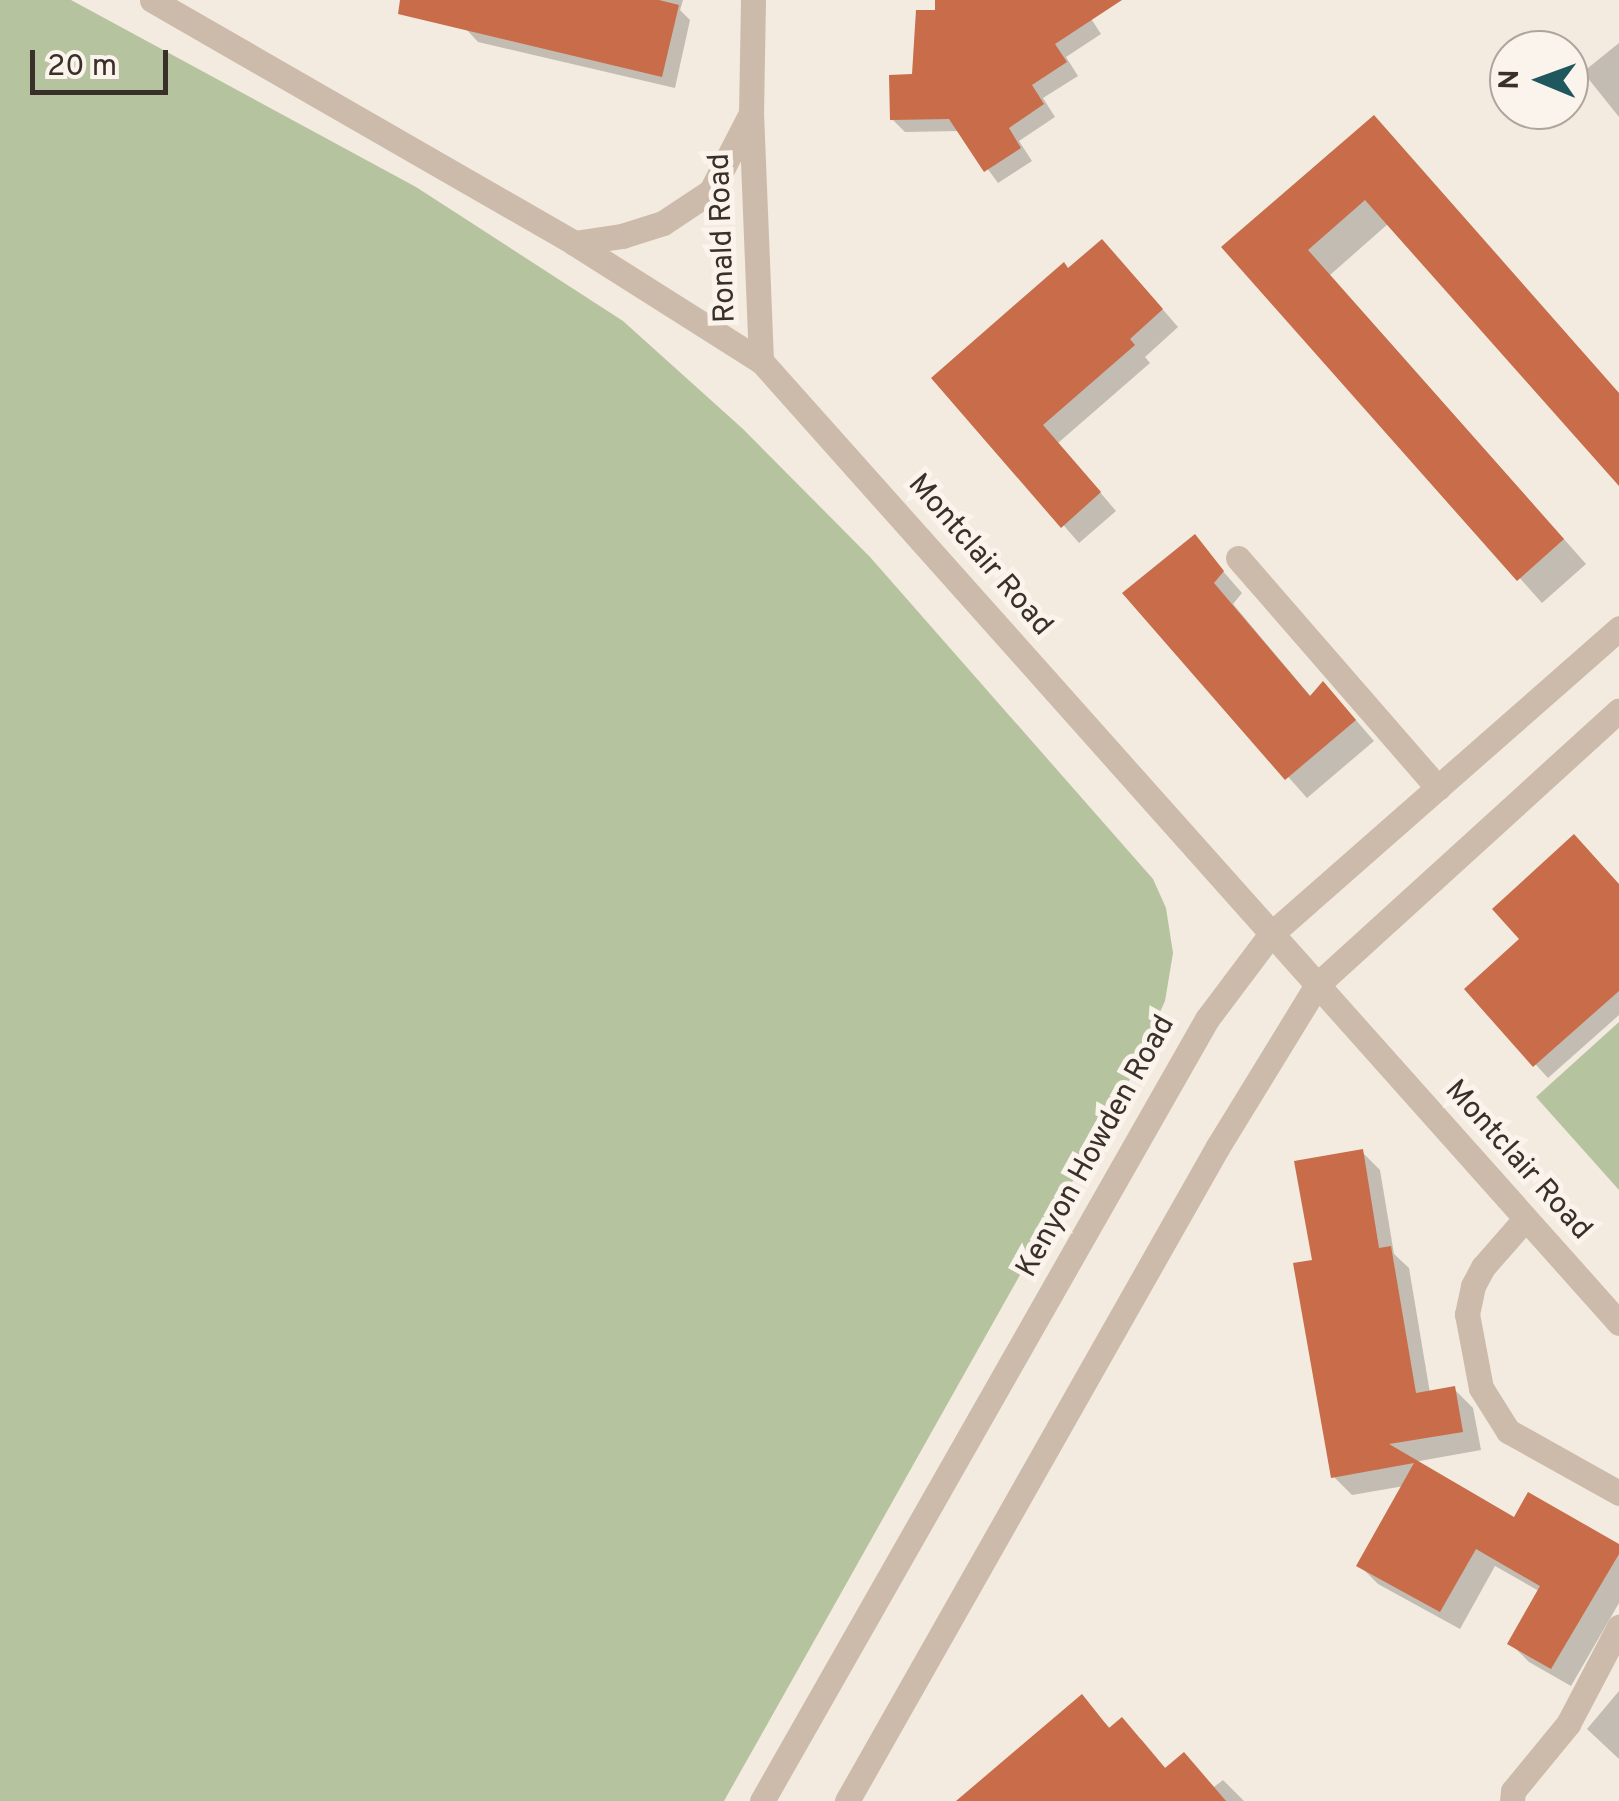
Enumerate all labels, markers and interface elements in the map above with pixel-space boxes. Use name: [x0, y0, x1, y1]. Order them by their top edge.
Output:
scale bar: [35, 30, 172, 92]
north arrow: [1489, 30, 1589, 130]
text: 20 m: [47, 49, 117, 86]
text: N: [1493, 69, 1529, 90]
street label: Ronald Road: [703, 153, 745, 323]
street label: Montclair Road: [899, 468, 1059, 644]
street label: Kenyon Howden Road: [1010, 1010, 1184, 1284]
street label: Montclair Road: [1436, 1074, 1598, 1248]

